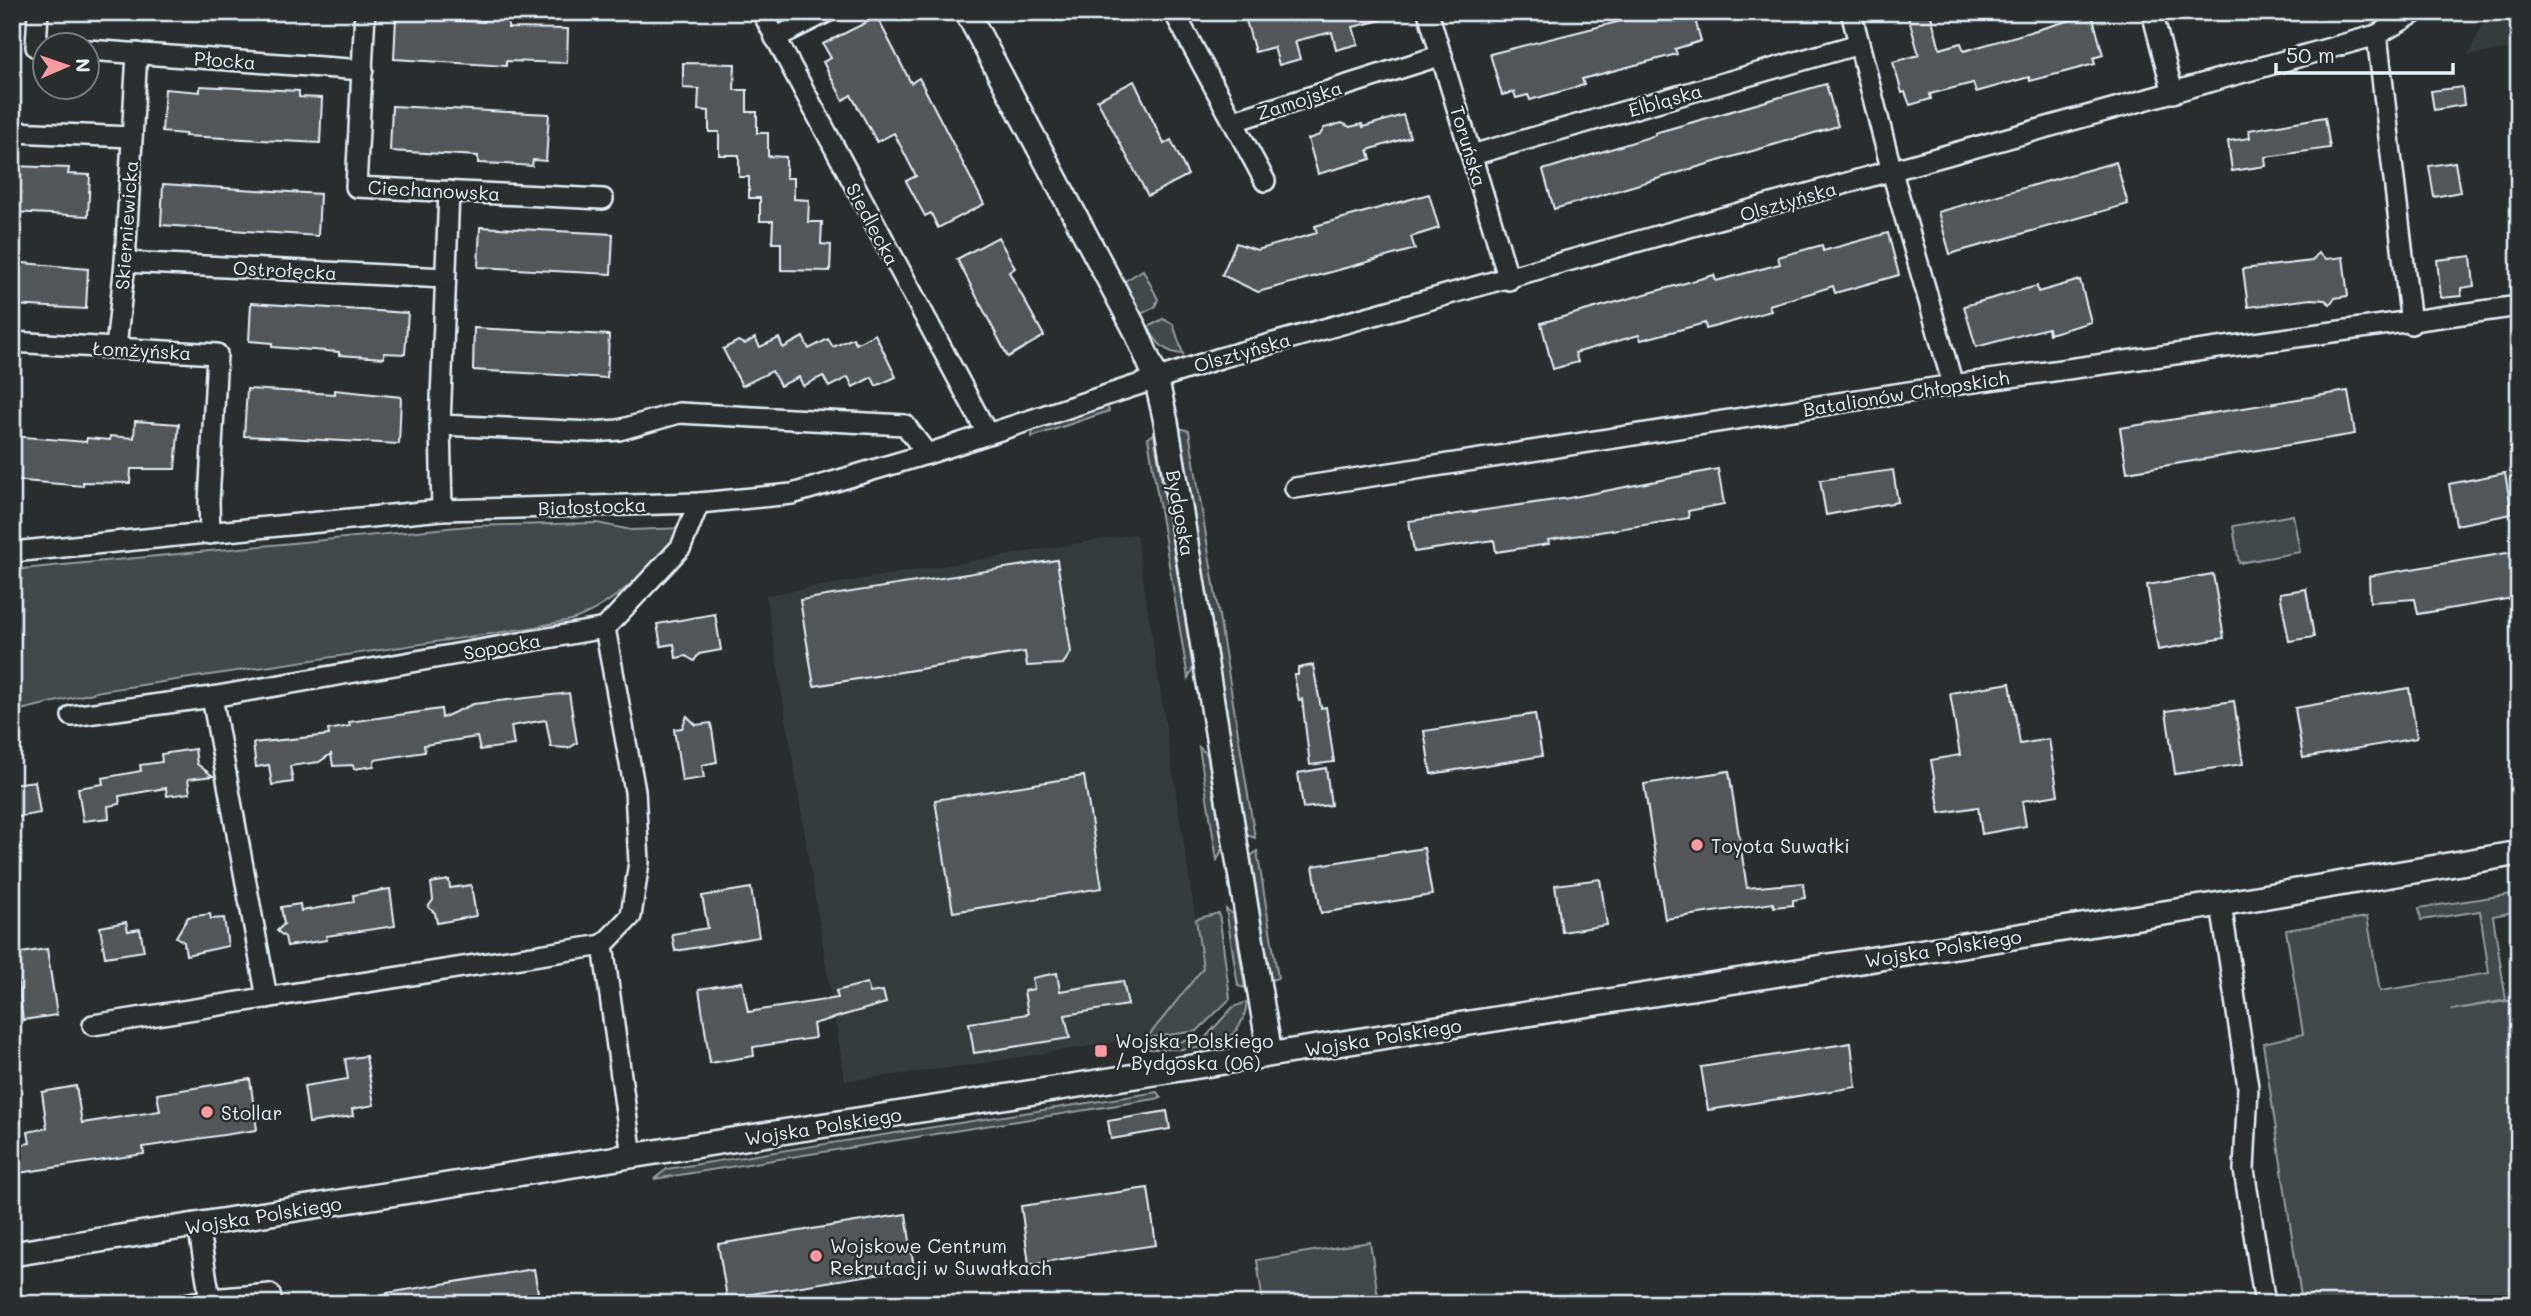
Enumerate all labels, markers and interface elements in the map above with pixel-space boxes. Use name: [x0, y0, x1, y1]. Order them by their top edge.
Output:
north arrow: [32, 32, 102, 102]
scale bar: [2276, 32, 2452, 76]
text: 50 m: [2286, 41, 2335, 68]
street label: Płocka: [193, 45, 257, 75]
text: N: [71, 58, 96, 73]
street label: Zamojska: [1253, 74, 1345, 126]
street label: Elbląska: [1625, 78, 1705, 122]
street label: Toruńska: [1445, 102, 1493, 190]
street label: Skierniewicka: [109, 159, 143, 291]
street label: Ciechanowska: [367, 174, 501, 206]
street label: Olsztyńska: [1737, 175, 1839, 227]
street label: Siedlecka: [841, 178, 905, 270]
street label: Ostrołęcka: [232, 255, 338, 285]
street label: Olsztyńska: [1191, 326, 1293, 378]
street label: Łomżyńska: [92, 335, 192, 365]
street label: Batalionów Chłopskich: [1801, 364, 2011, 422]
street label: Bydgoska: [1161, 468, 1201, 558]
street label: Białostocka: [537, 492, 647, 520]
street label: Sopocka: [461, 627, 543, 665]
place label: Toyota Suwałki: [1711, 833, 1850, 858]
marker: Toyota Suwałki: [1689, 837, 1705, 853]
street label: Wojska Polskiego: [1863, 923, 2023, 973]
street label: Wojska Polskiego: [1303, 1012, 1463, 1062]
place label: Wojska Polskiego / Bydgoska (06): [1115, 1028, 1273, 1075]
marker: Wojska Polskiego / Bydgoska (06): [1093, 1043, 1109, 1059]
place label: Stollar: [221, 1100, 282, 1125]
street label: Wojska Polskiego: [743, 1101, 903, 1151]
marker: Stollar: [199, 1104, 215, 1120]
street label: Wojska Polskiego: [183, 1190, 343, 1240]
place label: Wojskowe Centrum Rekrutacji w Suwałkach: [830, 1233, 1052, 1280]
marker: Wojskowe Centrum Rekrutacji w Suwałkach: [808, 1248, 824, 1264]

